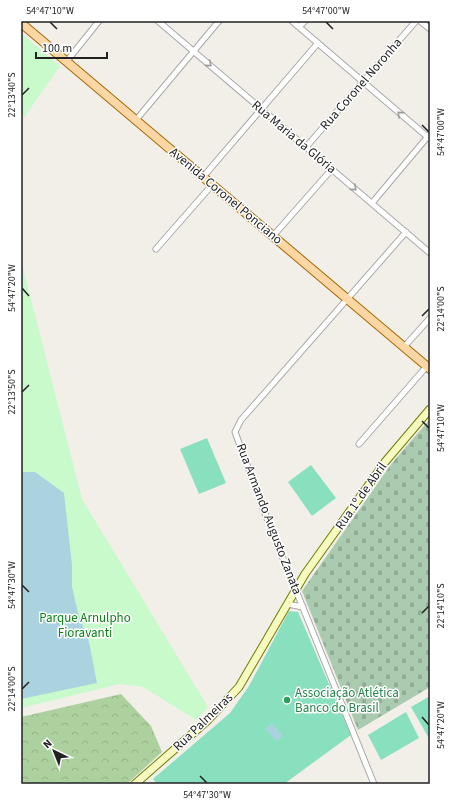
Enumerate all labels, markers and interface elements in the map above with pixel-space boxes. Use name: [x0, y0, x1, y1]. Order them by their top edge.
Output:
text: 54°47'10"W: [26, 4, 74, 18]
text: 54°47'00"W: [302, 4, 350, 18]
scale bar: [36, 34, 107, 60]
street label: Rua Coronel Noronha: [316, 34, 406, 134]
text: 100 m: [42, 40, 72, 57]
one-way arrow: [204, 60, 211, 67]
text: 22°13'40"S: [5, 72, 19, 118]
street label: Rua Maria da Glória: [248, 96, 340, 178]
text: 54°47'00"W: [434, 108, 448, 156]
one-way arrow: [398, 111, 405, 118]
street label: Avenida Coronel Ponciano: [166, 143, 286, 249]
one-way arrow: [350, 184, 357, 191]
text: 54°47'20"W: [5, 264, 19, 312]
text: 22°14'00"S: [434, 286, 448, 332]
text: 22°13'50"S: [5, 369, 19, 415]
text: 54°47'10"W: [434, 404, 448, 452]
street label: Rua Armando Augusto Zanata: [232, 441, 306, 597]
street label: Rua 1º de Abril: [331, 458, 391, 534]
text: 54°47'30"W: [5, 561, 19, 609]
text: 22°14'10"S: [434, 583, 448, 629]
park label: Parque Arnulpho Fioravanti: [39, 609, 131, 642]
text: 22°14'00"S: [5, 666, 19, 712]
place label: Associação Atlética Banco do Brasil: [295, 684, 399, 717]
street label: Rua Palmeiras: [169, 688, 237, 755]
marker: Associação Atlética Banco do Brasil: [282, 695, 292, 705]
text: 54°47'20"W: [434, 701, 448, 749]
north arrow: [34, 731, 74, 771]
text: N: [40, 736, 55, 752]
text: 54°47'30"W: [183, 788, 231, 802]

